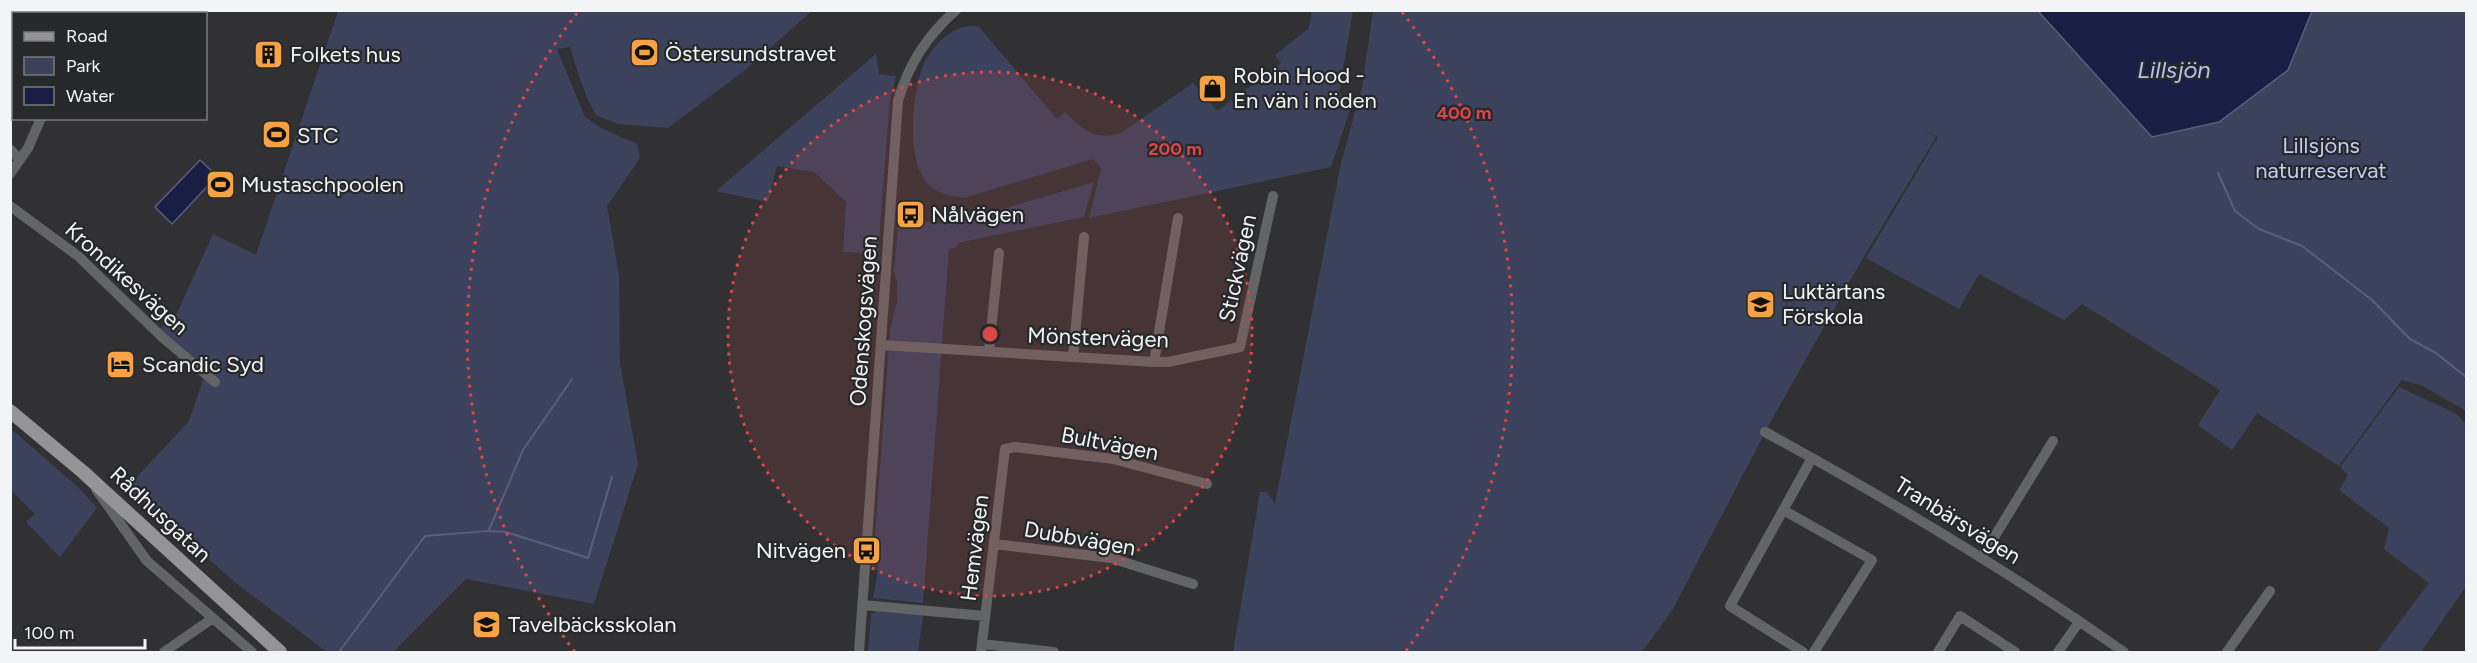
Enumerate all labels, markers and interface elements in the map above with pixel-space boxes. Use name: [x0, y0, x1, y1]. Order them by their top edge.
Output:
legend: [12, 12, 207, 120]
text: Road: [66, 25, 107, 47]
sports icon: Östersundstravet: [628, 37, 660, 69]
building icon: Folkets hus: [253, 38, 285, 70]
place label: Östersundstravet: [665, 40, 836, 67]
place label: Folkets hus: [290, 41, 401, 68]
text: Park: [66, 55, 101, 77]
water label: Lillsjön: [2137, 55, 2211, 84]
place label: Robin Hood - En vän i nöden: [1233, 62, 1377, 114]
shop icon: Robin Hood - En vän i nöden: [1196, 72, 1228, 104]
text: Water: [66, 85, 114, 107]
text: 400 m: [1437, 102, 1491, 124]
sports icon: STC: [260, 119, 292, 151]
place label: STC: [297, 122, 339, 149]
park label: Lillsjöns naturreservat: [2255, 132, 2387, 184]
text: 200 m: [1148, 138, 1202, 160]
sports icon: Mustaschpoolen: [204, 168, 236, 200]
place label: Mustaschpoolen: [241, 171, 404, 198]
bus stop icon: Nålvägen: [894, 198, 926, 230]
place label: Nålvägen: [931, 201, 1024, 228]
street label: Stickvägen: [1213, 212, 1262, 324]
street label: Krondikesvägen: [60, 216, 194, 341]
street label: Odenskogsvägen: [844, 235, 883, 407]
place label: Luktärtans Förskola: [1782, 278, 1885, 330]
school or university icon: Luktärtans Förskola: [1745, 288, 1777, 320]
street label: Mönstervägen: [1027, 322, 1169, 353]
centre of rings: [980, 324, 1000, 344]
hotel icon: Scandic Syd: [105, 348, 137, 380]
place label: Scandic Syd: [142, 351, 264, 378]
street label: Bultvägen: [1059, 421, 1161, 466]
street label: Rådhusgatan: [104, 461, 217, 568]
street label: Tranbärsvägen: [1890, 471, 2026, 570]
street label: Hemvägen: [955, 493, 994, 603]
street label: Dubbvägen: [1022, 515, 1138, 562]
bus stop icon: Nitvägen: [851, 534, 883, 566]
place label: Nitvägen: [756, 537, 846, 564]
school or university icon: Tavelbäcksskolan: [471, 608, 503, 640]
place label: Tavelbäcksskolan: [508, 611, 677, 638]
scale bar: [15, 612, 146, 650]
text: 100 m: [24, 622, 74, 644]

